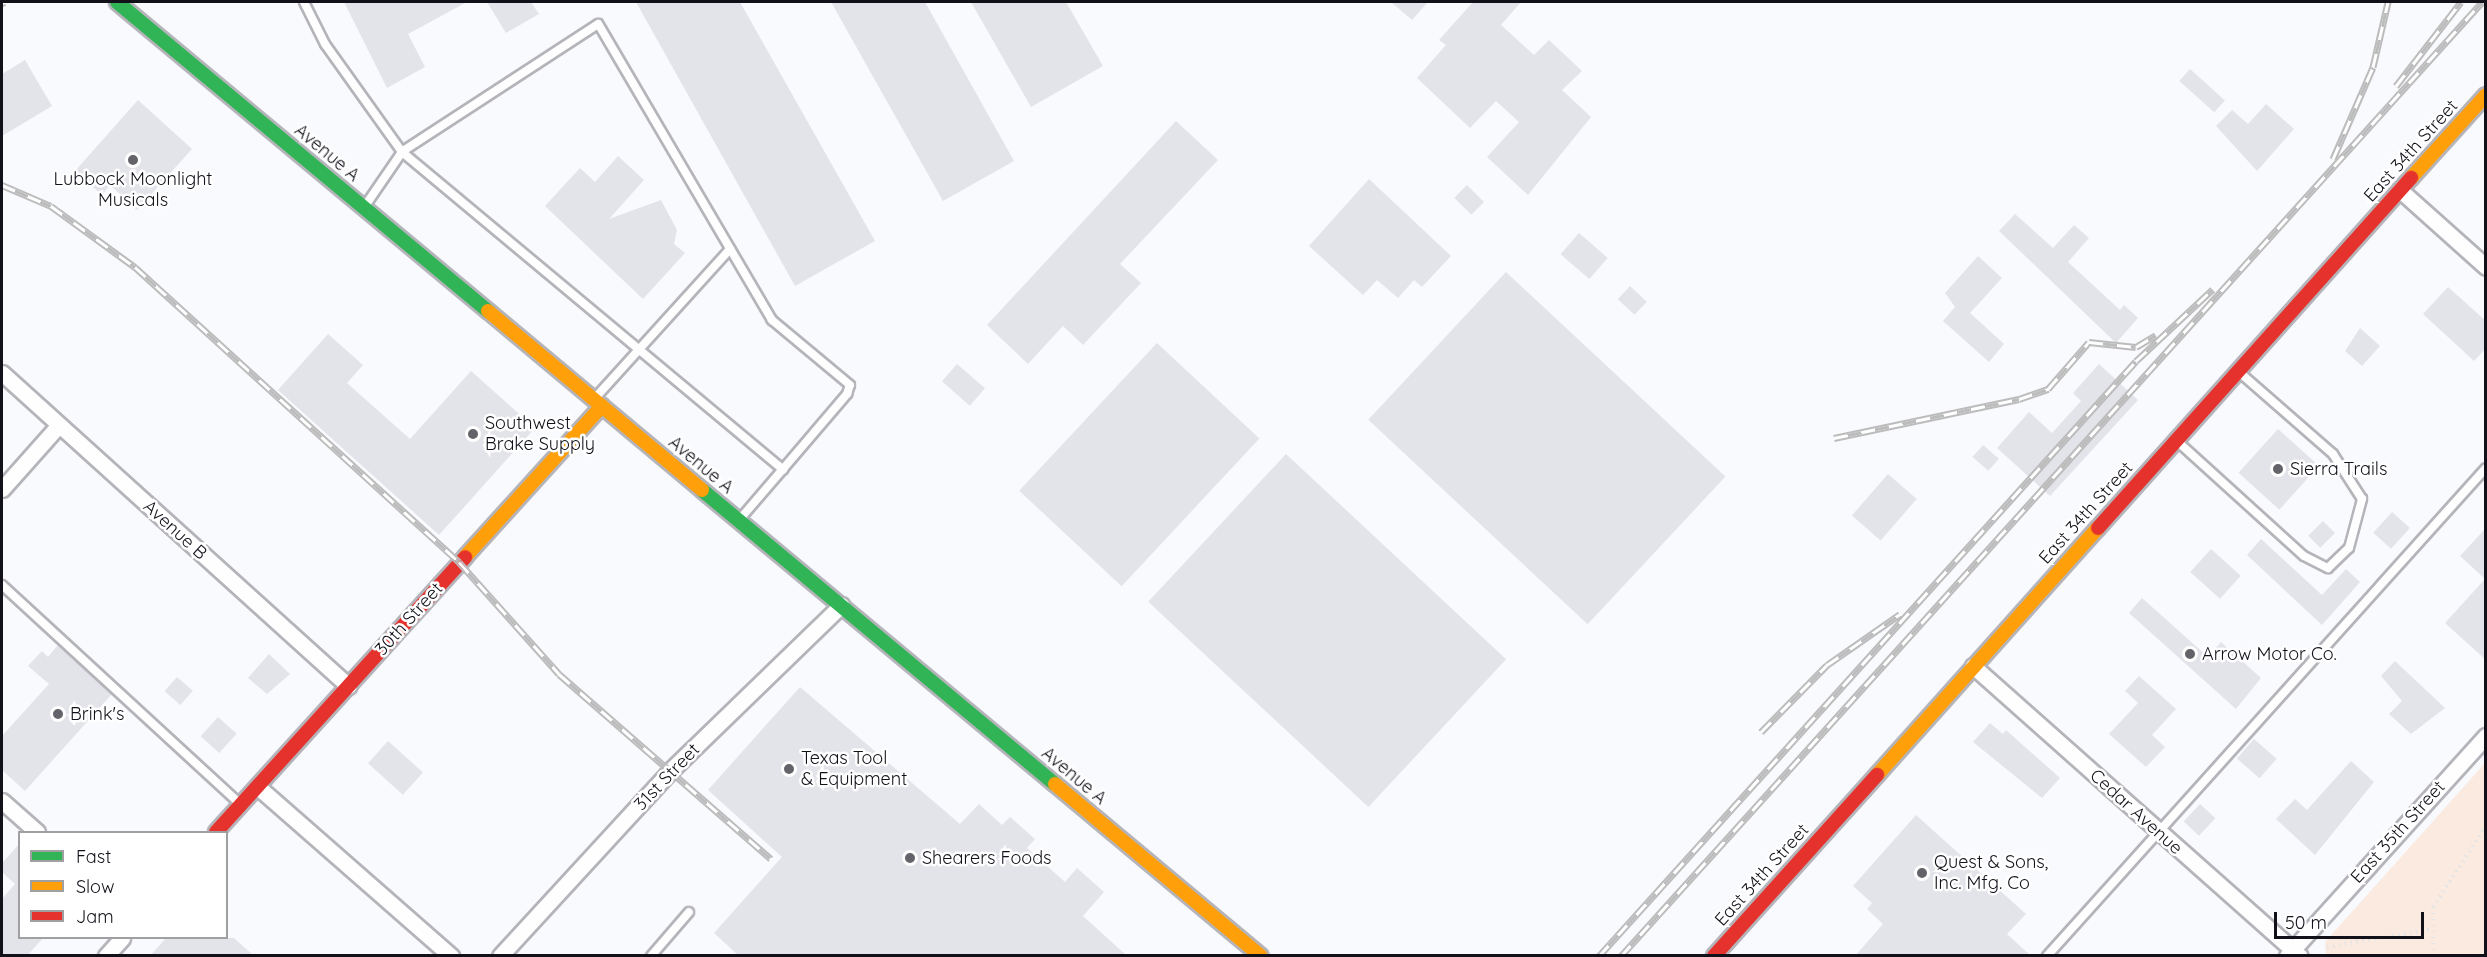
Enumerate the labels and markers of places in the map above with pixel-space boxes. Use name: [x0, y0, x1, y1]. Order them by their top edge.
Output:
marker: Lubbock Moonlight Musicals: [126, 153, 140, 167]
place label: Lubbock Moonlight Musicals: [54, 169, 212, 212]
place label: Southwest Brake Supply: [485, 413, 595, 456]
marker: Southwest Brake Supply: [466, 427, 480, 441]
place label: Sierra Trails: [2290, 458, 2387, 480]
marker: Sierra Trails: [2271, 462, 2285, 476]
place label: Arrow Motor Co.: [2202, 643, 2337, 665]
marker: Arrow Motor Co.: [2183, 647, 2197, 661]
place label: Brink's: [70, 703, 124, 725]
marker: Brink's: [51, 707, 65, 721]
place label: Texas Tool & Equipment: [801, 748, 907, 790]
marker: Texas Tool & Equipment: [782, 762, 796, 776]
place label: Shearers Foods: [922, 847, 1051, 869]
marker: Shearers Foods: [903, 851, 917, 865]
place label: Quest & Sons, Inc. Mfg. Co: [1934, 852, 2048, 894]
marker: Quest & Sons, Inc. Mfg. Co: [1915, 866, 1929, 880]

